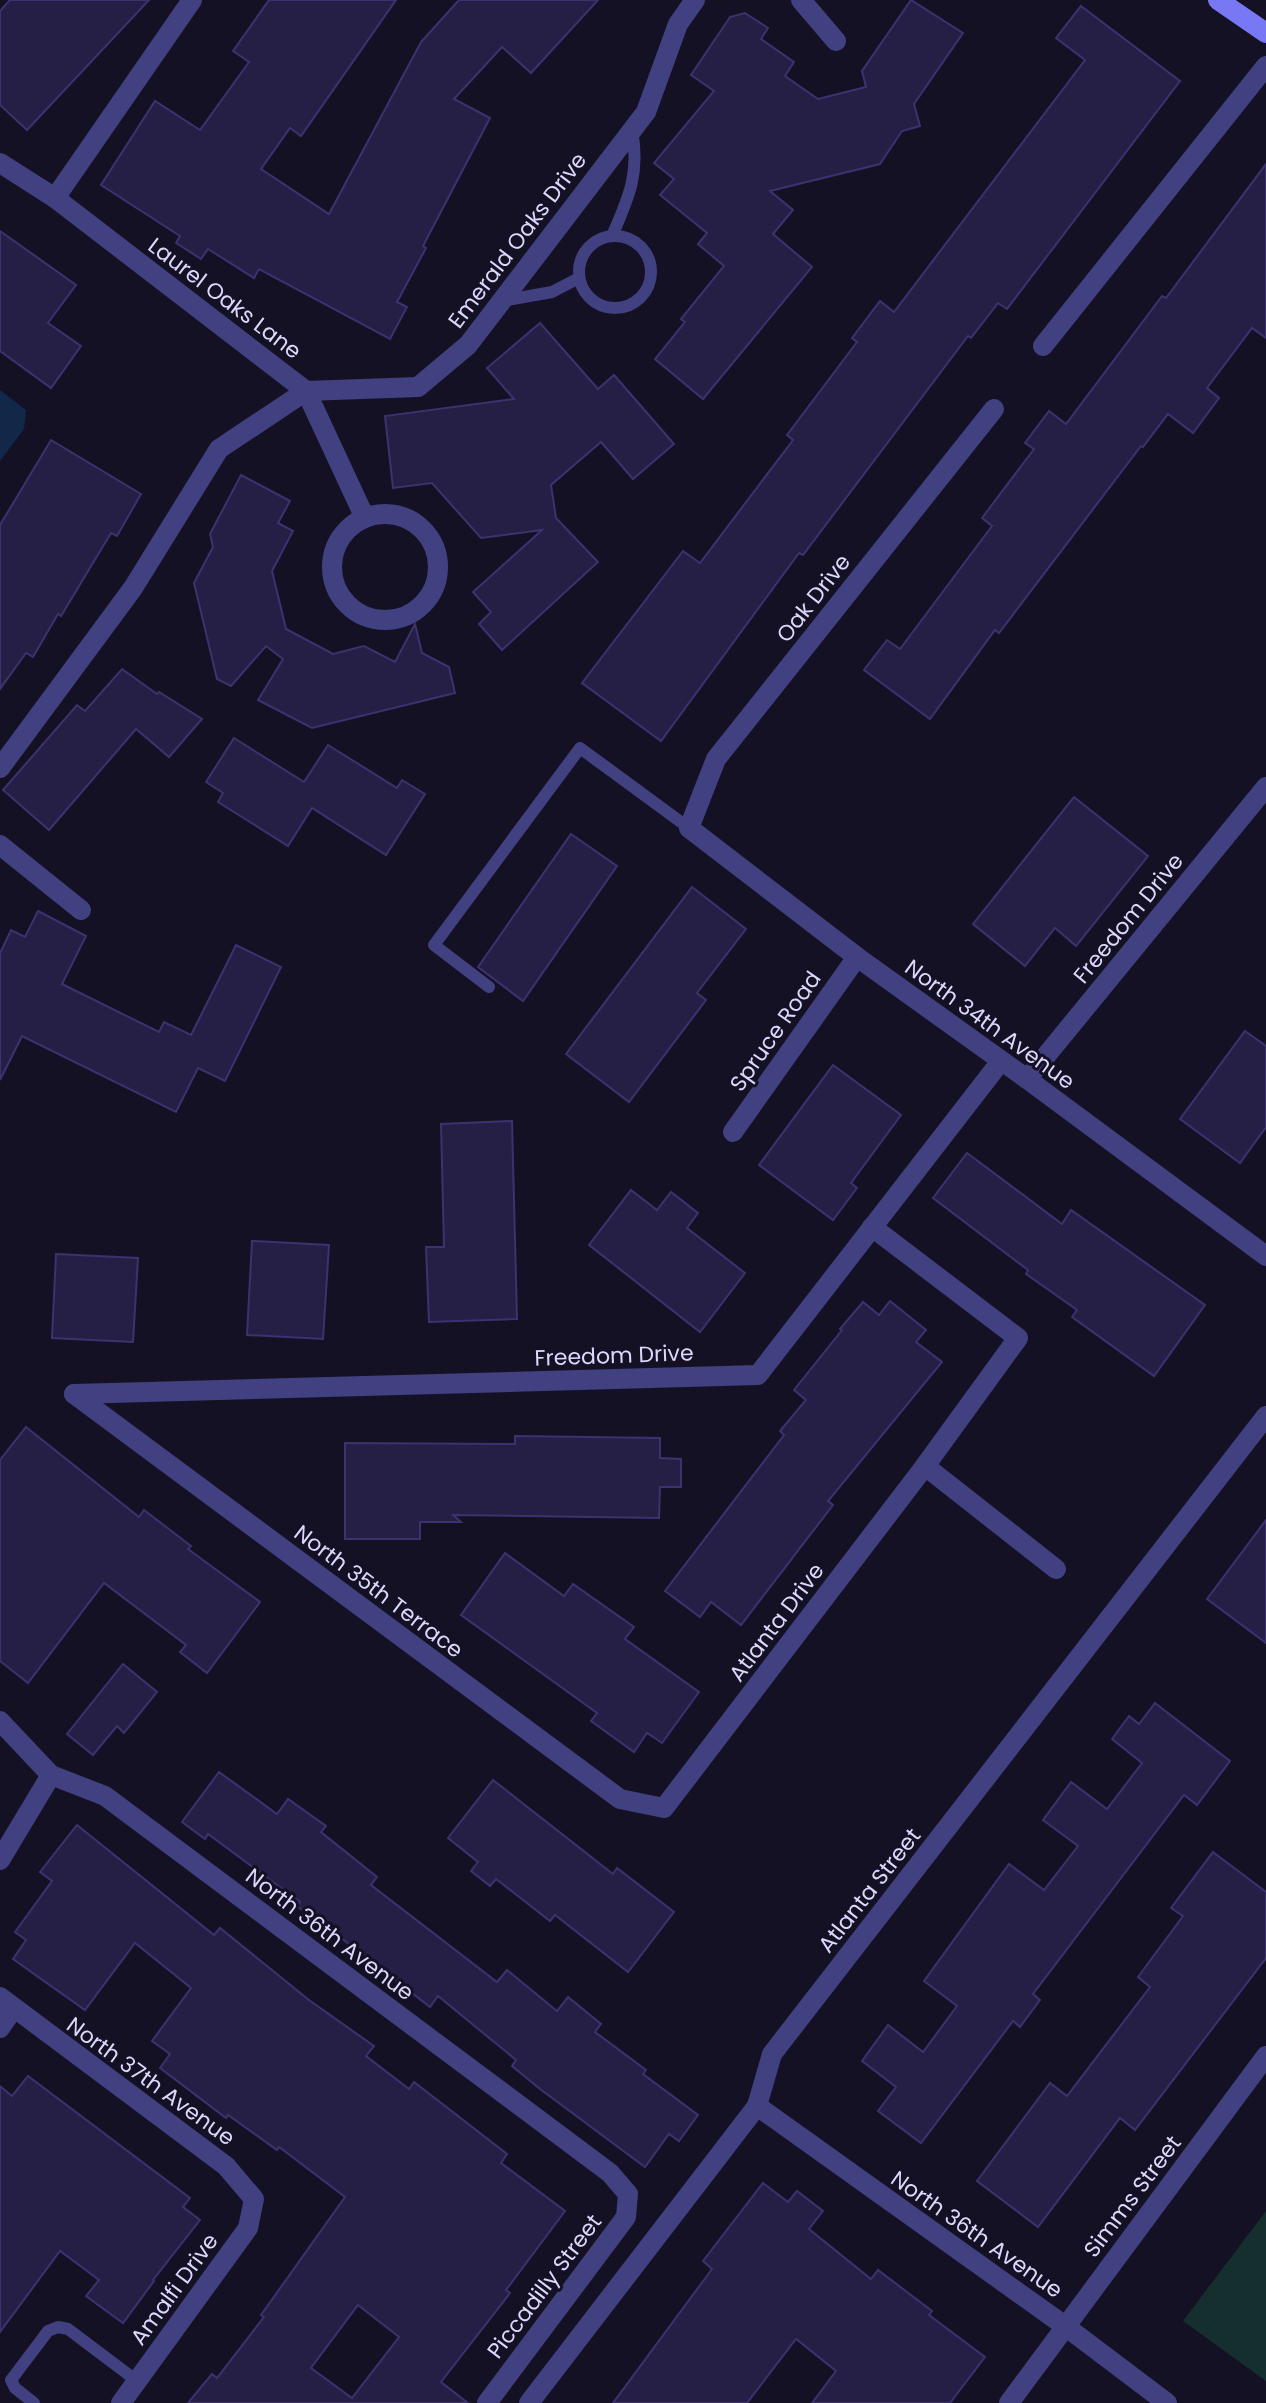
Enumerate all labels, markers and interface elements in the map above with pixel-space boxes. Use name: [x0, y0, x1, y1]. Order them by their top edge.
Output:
street label: Emerald Oaks Drive: [441, 146, 594, 335]
street label: Laurel Oaks Lane: [142, 230, 308, 366]
street label: Oak Drive: [769, 548, 858, 649]
street label: Freedom Drive: [1066, 847, 1191, 990]
street label: North 34th Avenue: [898, 952, 1081, 1097]
street label: Spruce Road: [723, 965, 828, 1098]
street label: Freedom Drive: [534, 1337, 694, 1374]
street label: North 35th Terrace: [288, 1518, 470, 1665]
street label: Atlanta Drive: [722, 1557, 831, 1688]
street label: Atlanta Street: [811, 1822, 928, 1959]
street label: North 36th Avenue: [239, 1861, 420, 2008]
street label: North 37th Avenue: [60, 2010, 241, 2153]
street label: Simms Street: [1076, 2129, 1189, 2264]
street label: North 36th Avenue: [885, 2163, 1069, 2305]
street label: Piccadilly Street: [480, 2208, 609, 2365]
street label: Amalfi Drive: [123, 2227, 226, 2352]

